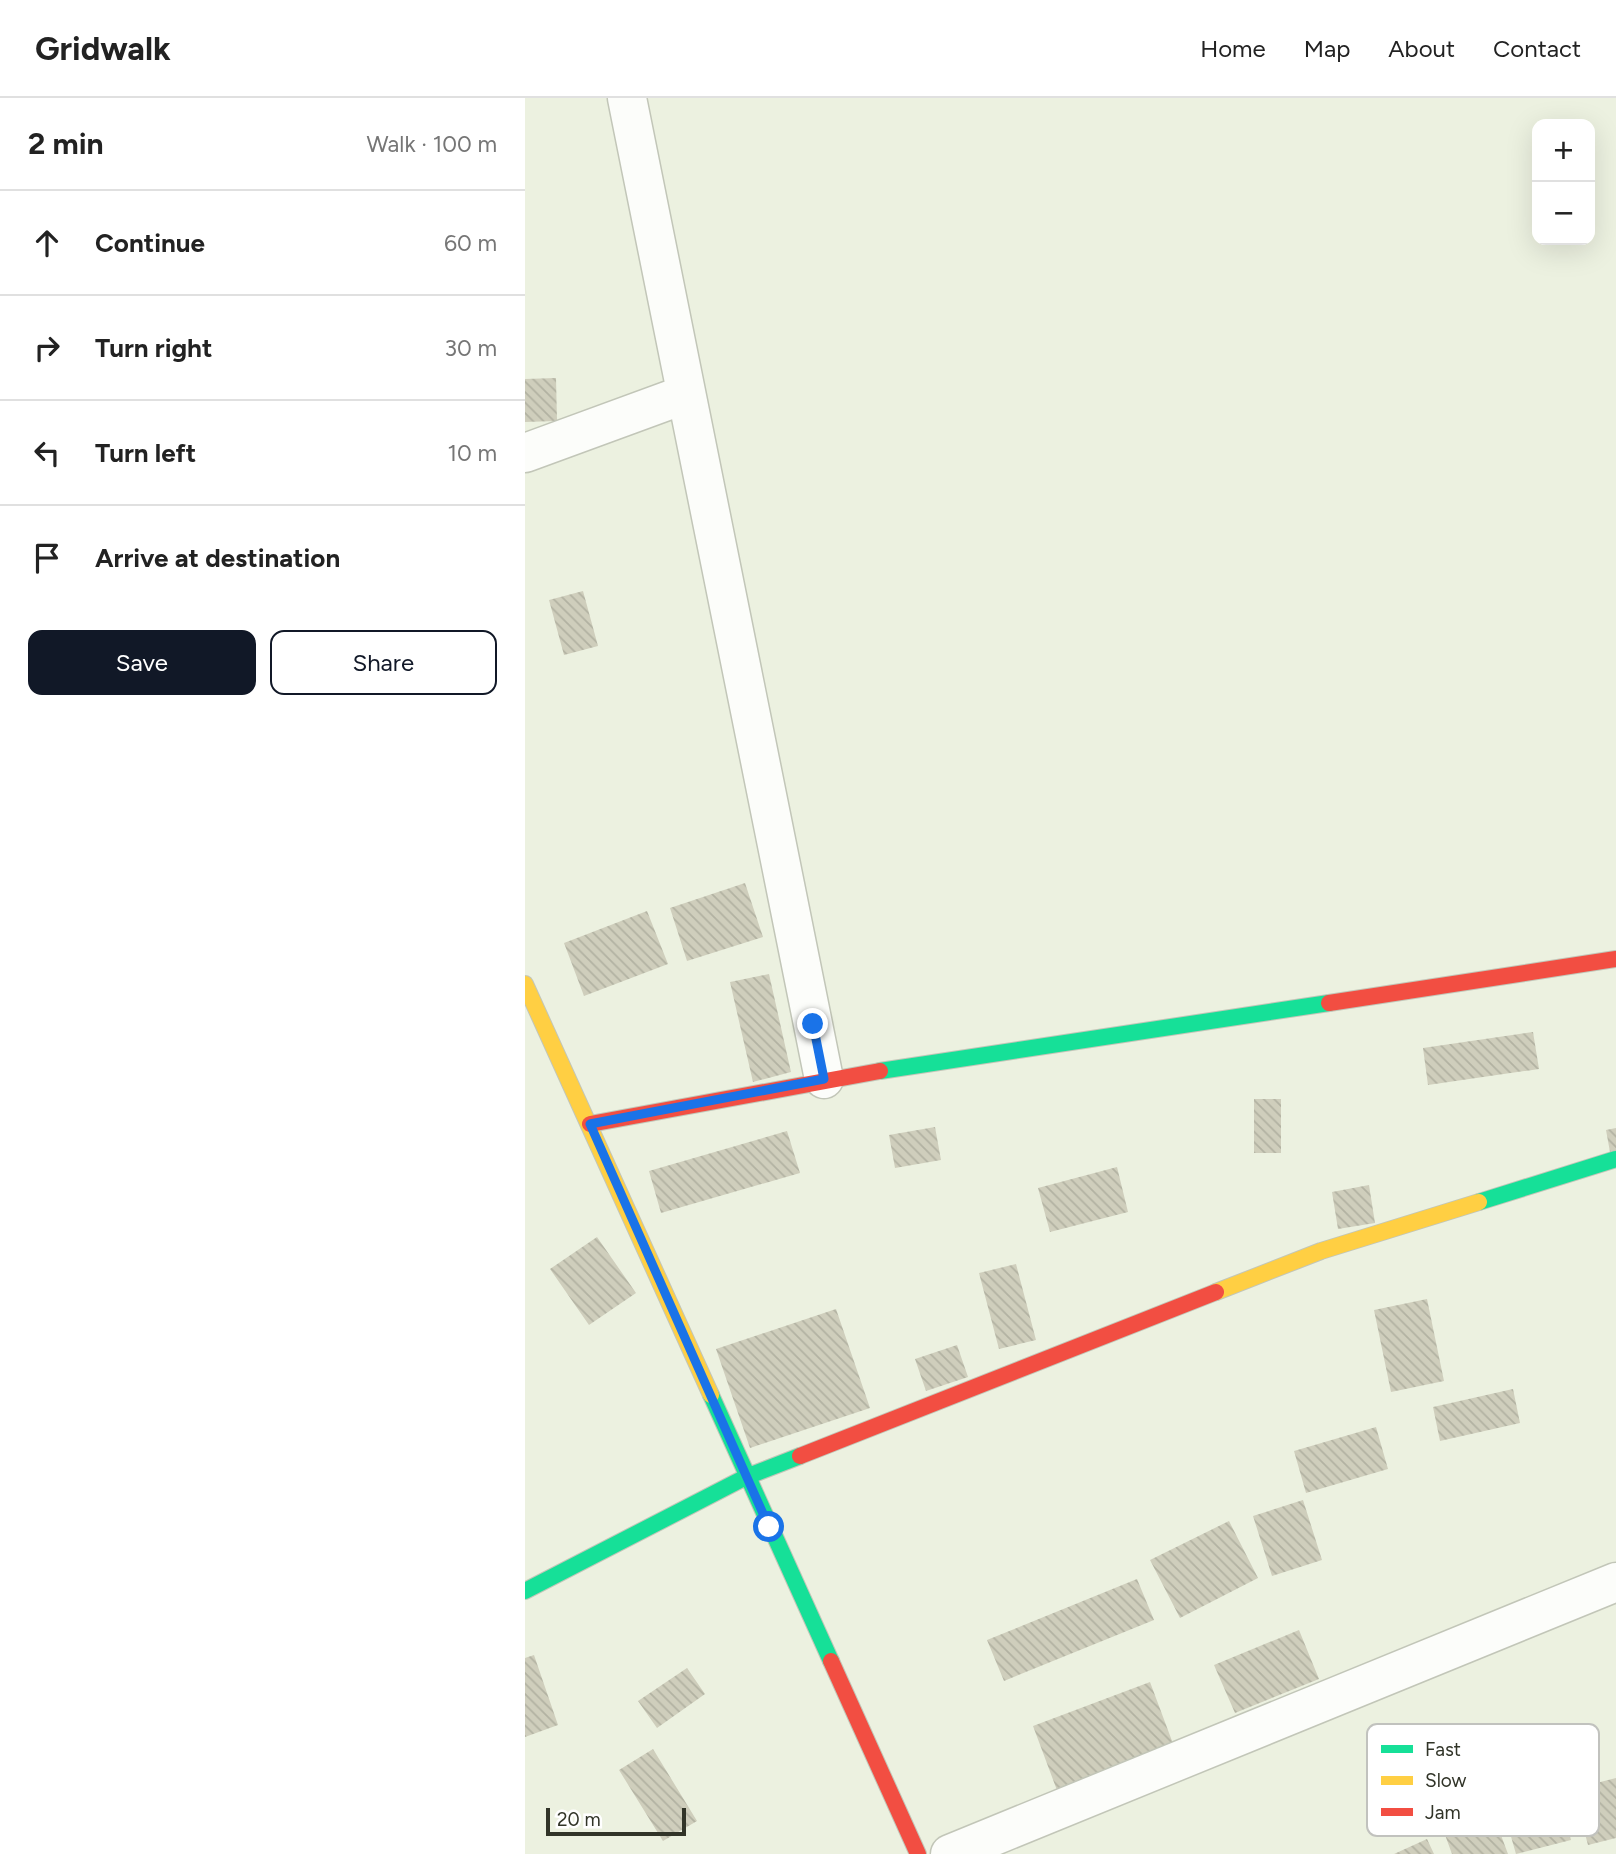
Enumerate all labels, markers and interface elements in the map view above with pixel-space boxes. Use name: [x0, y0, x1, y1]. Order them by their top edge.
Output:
text: Gridwalk: [35, 29, 171, 68]
text: Home: [1200, 34, 1266, 63]
text: Map: [1304, 34, 1350, 63]
text: About: [1388, 34, 1455, 63]
text: Contact: [1493, 34, 1581, 63]
map controls: [1532, 119, 1595, 245]
button: +: [1532, 119, 1595, 182]
text: 2 min: [28, 125, 104, 162]
text: Walk · 100 m: [366, 130, 497, 158]
button: −: [1532, 182, 1595, 245]
icon: ahead: [28, 224, 66, 262]
text: Continue: [95, 227, 205, 259]
text: 60 m: [444, 229, 497, 257]
icon: right: [28, 329, 66, 367]
text: Turn right: [95, 332, 212, 364]
text: 30 m: [444, 334, 497, 362]
icon: left: [28, 434, 66, 472]
text: Turn left: [95, 437, 196, 469]
text: 10 m: [448, 439, 497, 467]
icon: arrive: [28, 539, 66, 577]
text: Arrive at destination: [95, 542, 340, 574]
button: Save: [28, 630, 256, 695]
button: Share: [270, 630, 497, 695]
route end: [797, 1008, 828, 1039]
route start: [753, 1511, 784, 1542]
legend: [1367, 1724, 1599, 1836]
text: Fast: [1425, 1738, 1461, 1761]
text: Slow: [1425, 1769, 1467, 1792]
text: Jam: [1425, 1801, 1461, 1824]
scale bar: [546, 1805, 686, 1837]
text: 20 m: [557, 1808, 601, 1831]

